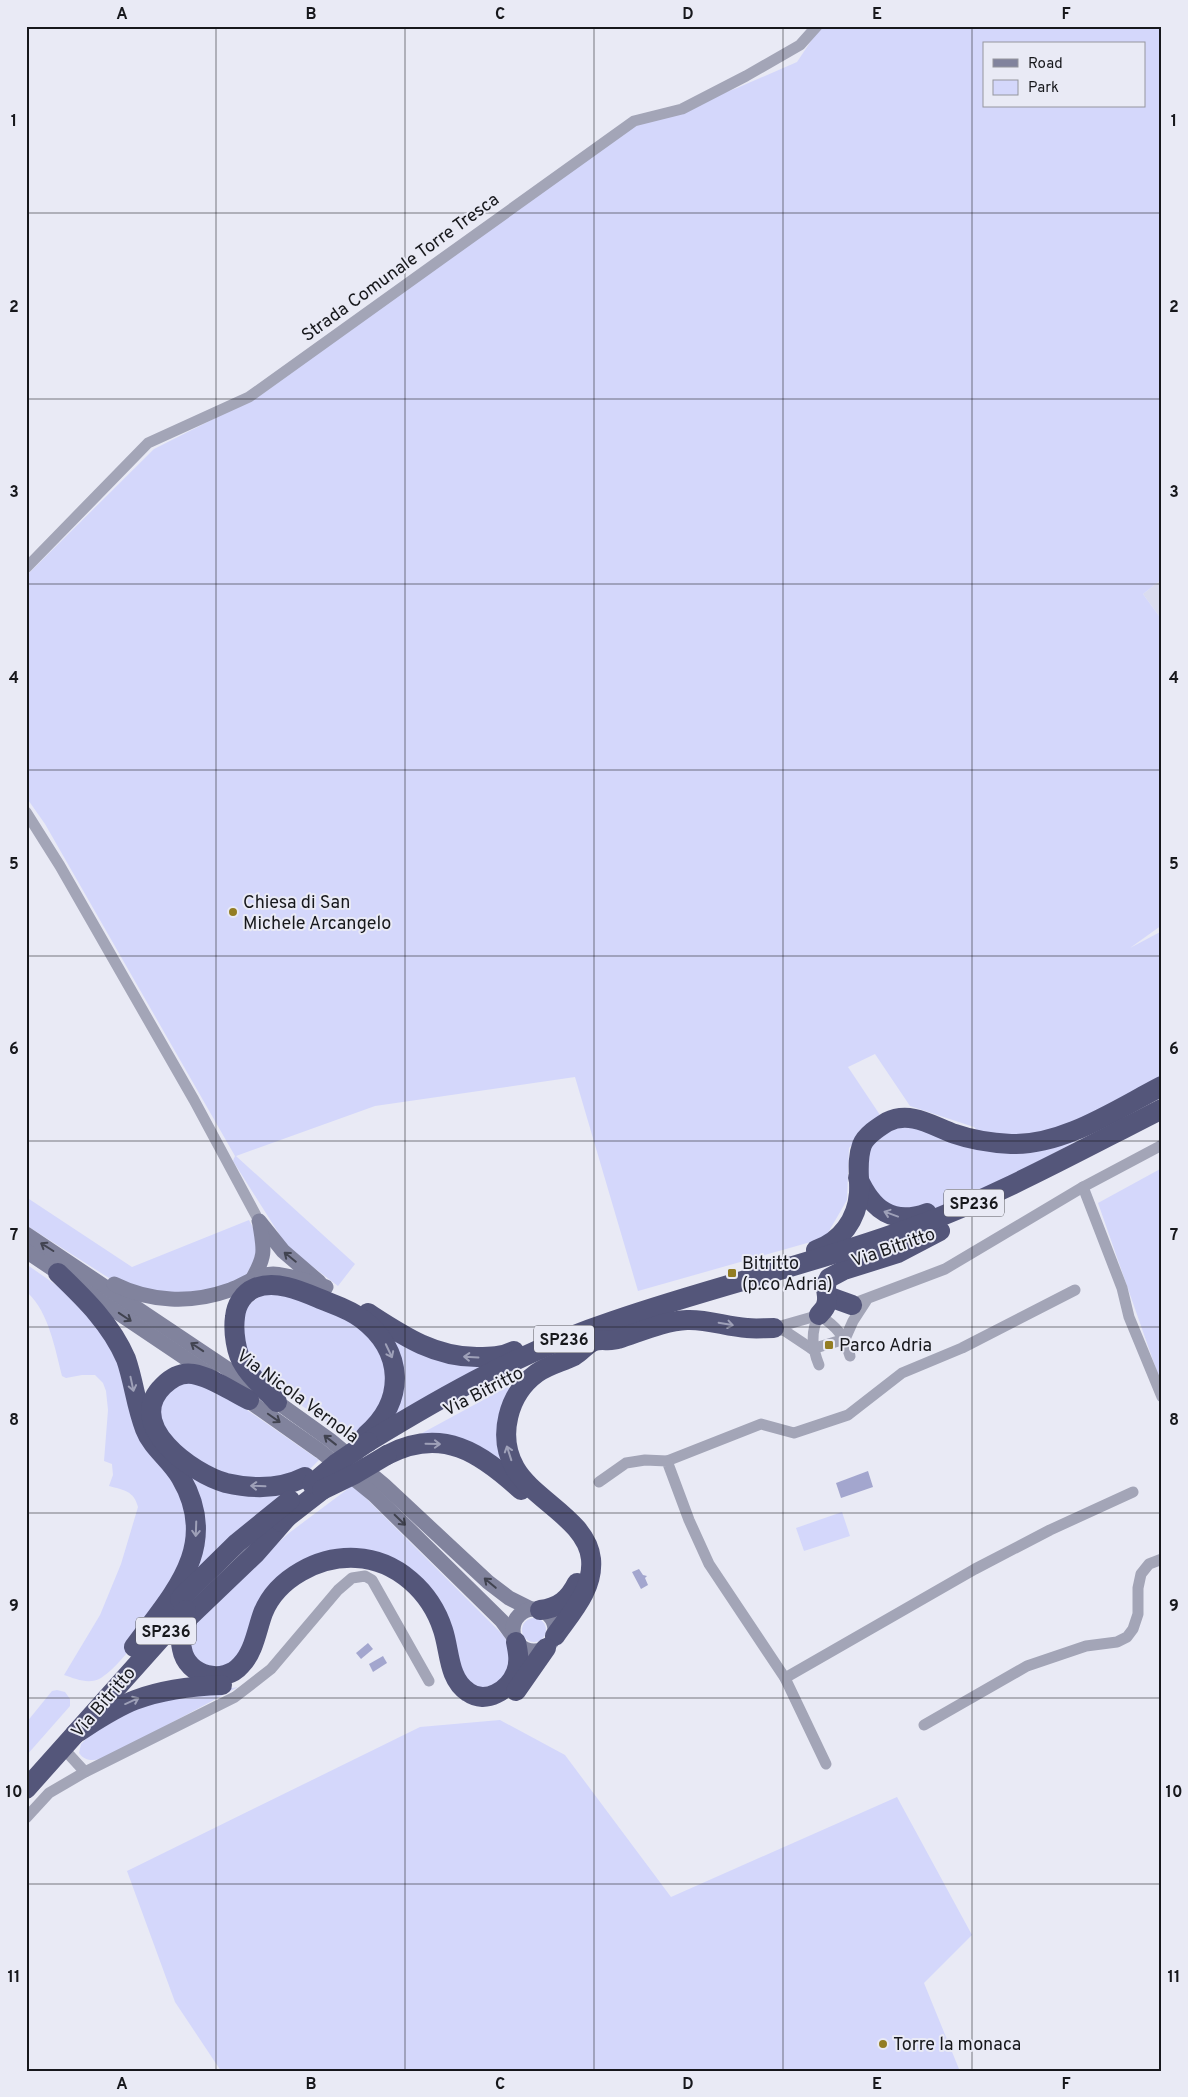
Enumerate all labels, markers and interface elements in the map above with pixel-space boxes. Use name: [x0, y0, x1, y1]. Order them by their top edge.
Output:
text: A: [116, 5, 128, 25]
text: B: [305, 5, 317, 25]
text: C: [495, 5, 505, 25]
text: D: [682, 5, 694, 25]
text: E: [872, 5, 882, 25]
text: F: [1061, 5, 1071, 25]
legend: [983, 42, 1146, 108]
text: Road: [1028, 55, 1063, 74]
text: Park: [1028, 79, 1059, 98]
text: 1: [11, 112, 17, 132]
text: 1: [1171, 112, 1177, 132]
street label: Strada Comunale Torre Tresca: [298, 189, 504, 348]
text: 2: [9, 298, 19, 318]
text: 2: [1169, 298, 1179, 318]
text: 3: [9, 483, 19, 503]
text: 3: [1169, 483, 1179, 503]
text: 4: [9, 669, 19, 689]
text: 4: [1169, 669, 1179, 689]
text: 5: [9, 855, 19, 875]
text: 5: [1169, 855, 1179, 875]
place label: Chiesa di San Michele Arcangelo: [243, 892, 391, 936]
marker: Chiesa di San Michele Arcangelo: [227, 906, 239, 918]
text: 6: [9, 1040, 19, 1060]
text: 6: [1169, 1040, 1179, 1060]
road number: SP236: [944, 1190, 1004, 1216]
one-way arrow: [884, 1209, 899, 1218]
street label: Via Bitritto: [849, 1223, 938, 1273]
text: 7: [10, 1226, 18, 1246]
text: 7: [1170, 1226, 1178, 1246]
one-way arrow: [40, 1242, 54, 1252]
one-way arrow: [283, 1252, 296, 1263]
place label: Bitritto (p.co Adria): [742, 1253, 833, 1297]
marker: Bitritto (p.co Adria): [726, 1267, 738, 1279]
one-way arrow: [118, 1312, 132, 1323]
one-way arrow: [718, 1320, 734, 1330]
road number: SP236: [534, 1326, 594, 1352]
place label: Parco Adria: [839, 1335, 932, 1358]
marker: Parco Adria: [823, 1339, 835, 1351]
one-way arrow: [190, 1342, 204, 1352]
one-way arrow: [385, 1343, 394, 1358]
street label: Via Nicola Vernola: [231, 1345, 363, 1449]
one-way arrow: [463, 1352, 479, 1361]
street label: Via Bitritto: [440, 1362, 528, 1422]
one-way arrow: [128, 1376, 137, 1392]
text: 8: [9, 1411, 19, 1431]
text: 8: [1169, 1411, 1179, 1431]
one-way arrow: [267, 1413, 281, 1423]
one-way arrow: [324, 1435, 337, 1446]
one-way arrow: [425, 1439, 441, 1449]
one-way arrow: [504, 1445, 514, 1461]
one-way arrow: [250, 1482, 266, 1491]
one-way arrow: [394, 1514, 407, 1526]
one-way arrow: [191, 1521, 201, 1537]
one-way arrow: [484, 1578, 497, 1589]
text: 9: [9, 1597, 19, 1617]
text: 9: [1169, 1597, 1179, 1617]
road number: SP236: [136, 1618, 196, 1644]
street label: Via Bitritto: [67, 1663, 141, 1743]
one-way arrow: [124, 1696, 139, 1706]
text: 10: [6, 1783, 22, 1803]
text: 10: [1166, 1783, 1182, 1803]
text: 11: [8, 1968, 20, 1988]
text: 11: [1168, 1968, 1180, 1988]
place label: Torre la monaca: [893, 2034, 1021, 2057]
marker: Torre la monaca: [877, 2038, 889, 2050]
text: A: [116, 2075, 128, 2095]
text: B: [305, 2075, 317, 2095]
text: C: [495, 2075, 505, 2095]
text: D: [682, 2075, 694, 2095]
text: E: [872, 2075, 882, 2095]
text: F: [1061, 2075, 1071, 2095]

